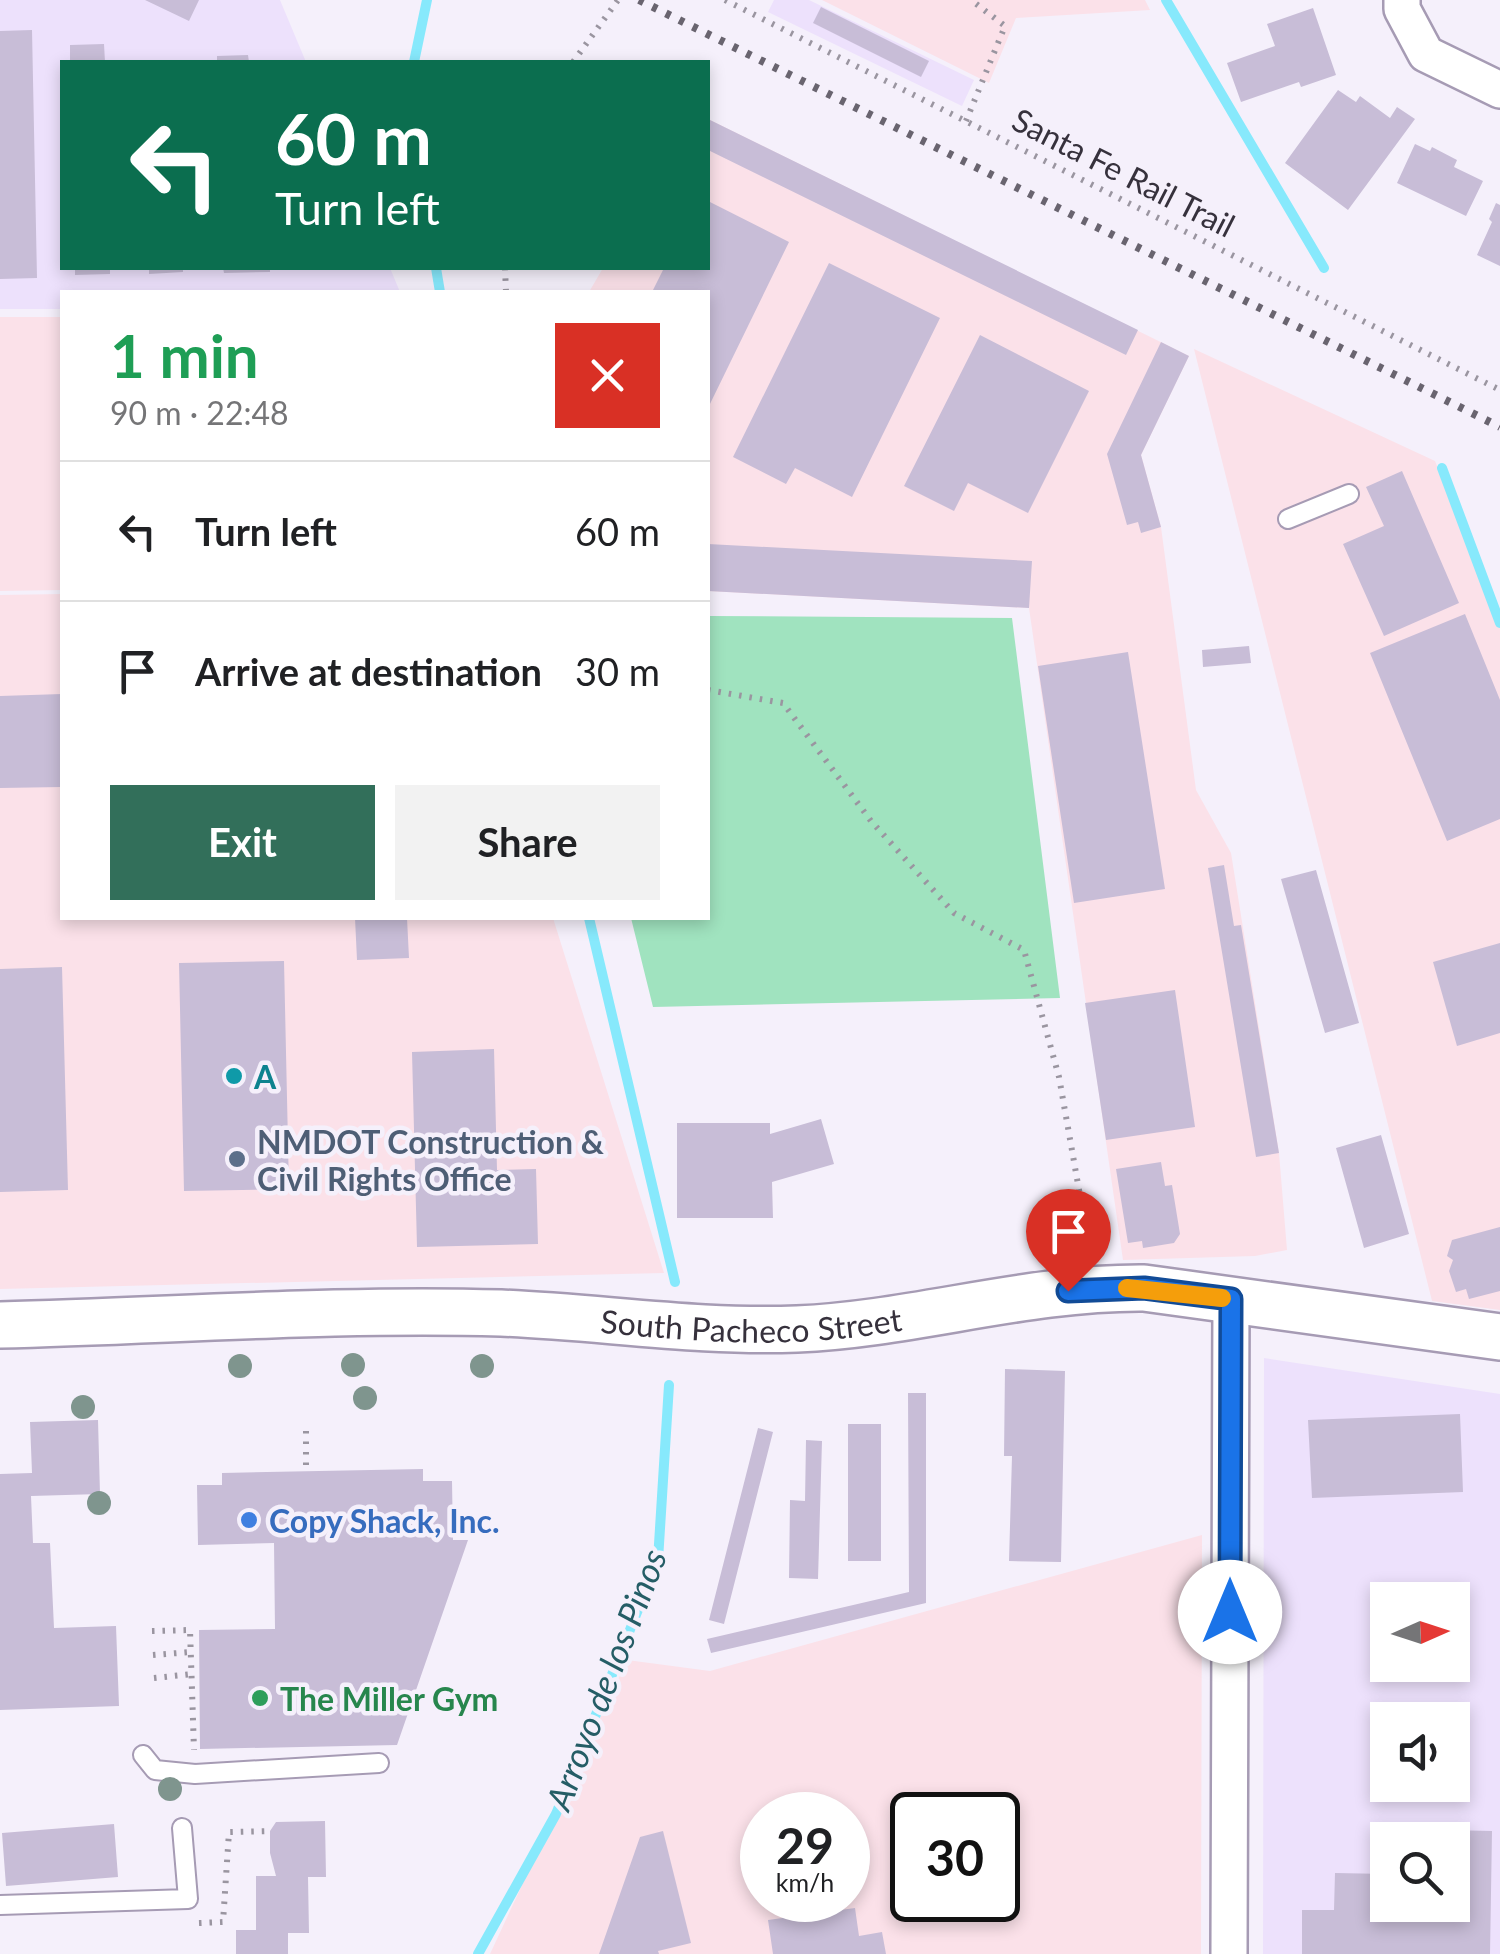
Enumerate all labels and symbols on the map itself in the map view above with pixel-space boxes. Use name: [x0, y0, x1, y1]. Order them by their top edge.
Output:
street label: Santa Fe Rail Trail: [1006, 99, 1242, 245]
place label: A: [253, 1057, 277, 1096]
marker: A: [223, 1065, 245, 1087]
place label: NMDOT Construction & Civil Rights Office: [257, 1122, 605, 1198]
marker: NMDOT Construction & Civil Rights Office: [226, 1148, 248, 1170]
pin: [1026, 1189, 1111, 1292]
street label: South Pacheco Street: [599, 1298, 905, 1349]
place label: Copy Shack, Inc.: [269, 1501, 500, 1540]
marker: Copy Shack, Inc.: [238, 1509, 260, 1531]
water label: Arroyo de los Pinos: [535, 1543, 674, 1817]
position arrow: [1178, 1560, 1282, 1664]
north arrow: [1370, 1582, 1470, 1682]
place label: The Miller Gym: [280, 1679, 498, 1718]
marker: The Miller Gym: [249, 1687, 271, 1709]
speed limit sign: 30: [890, 1792, 1020, 1922]

